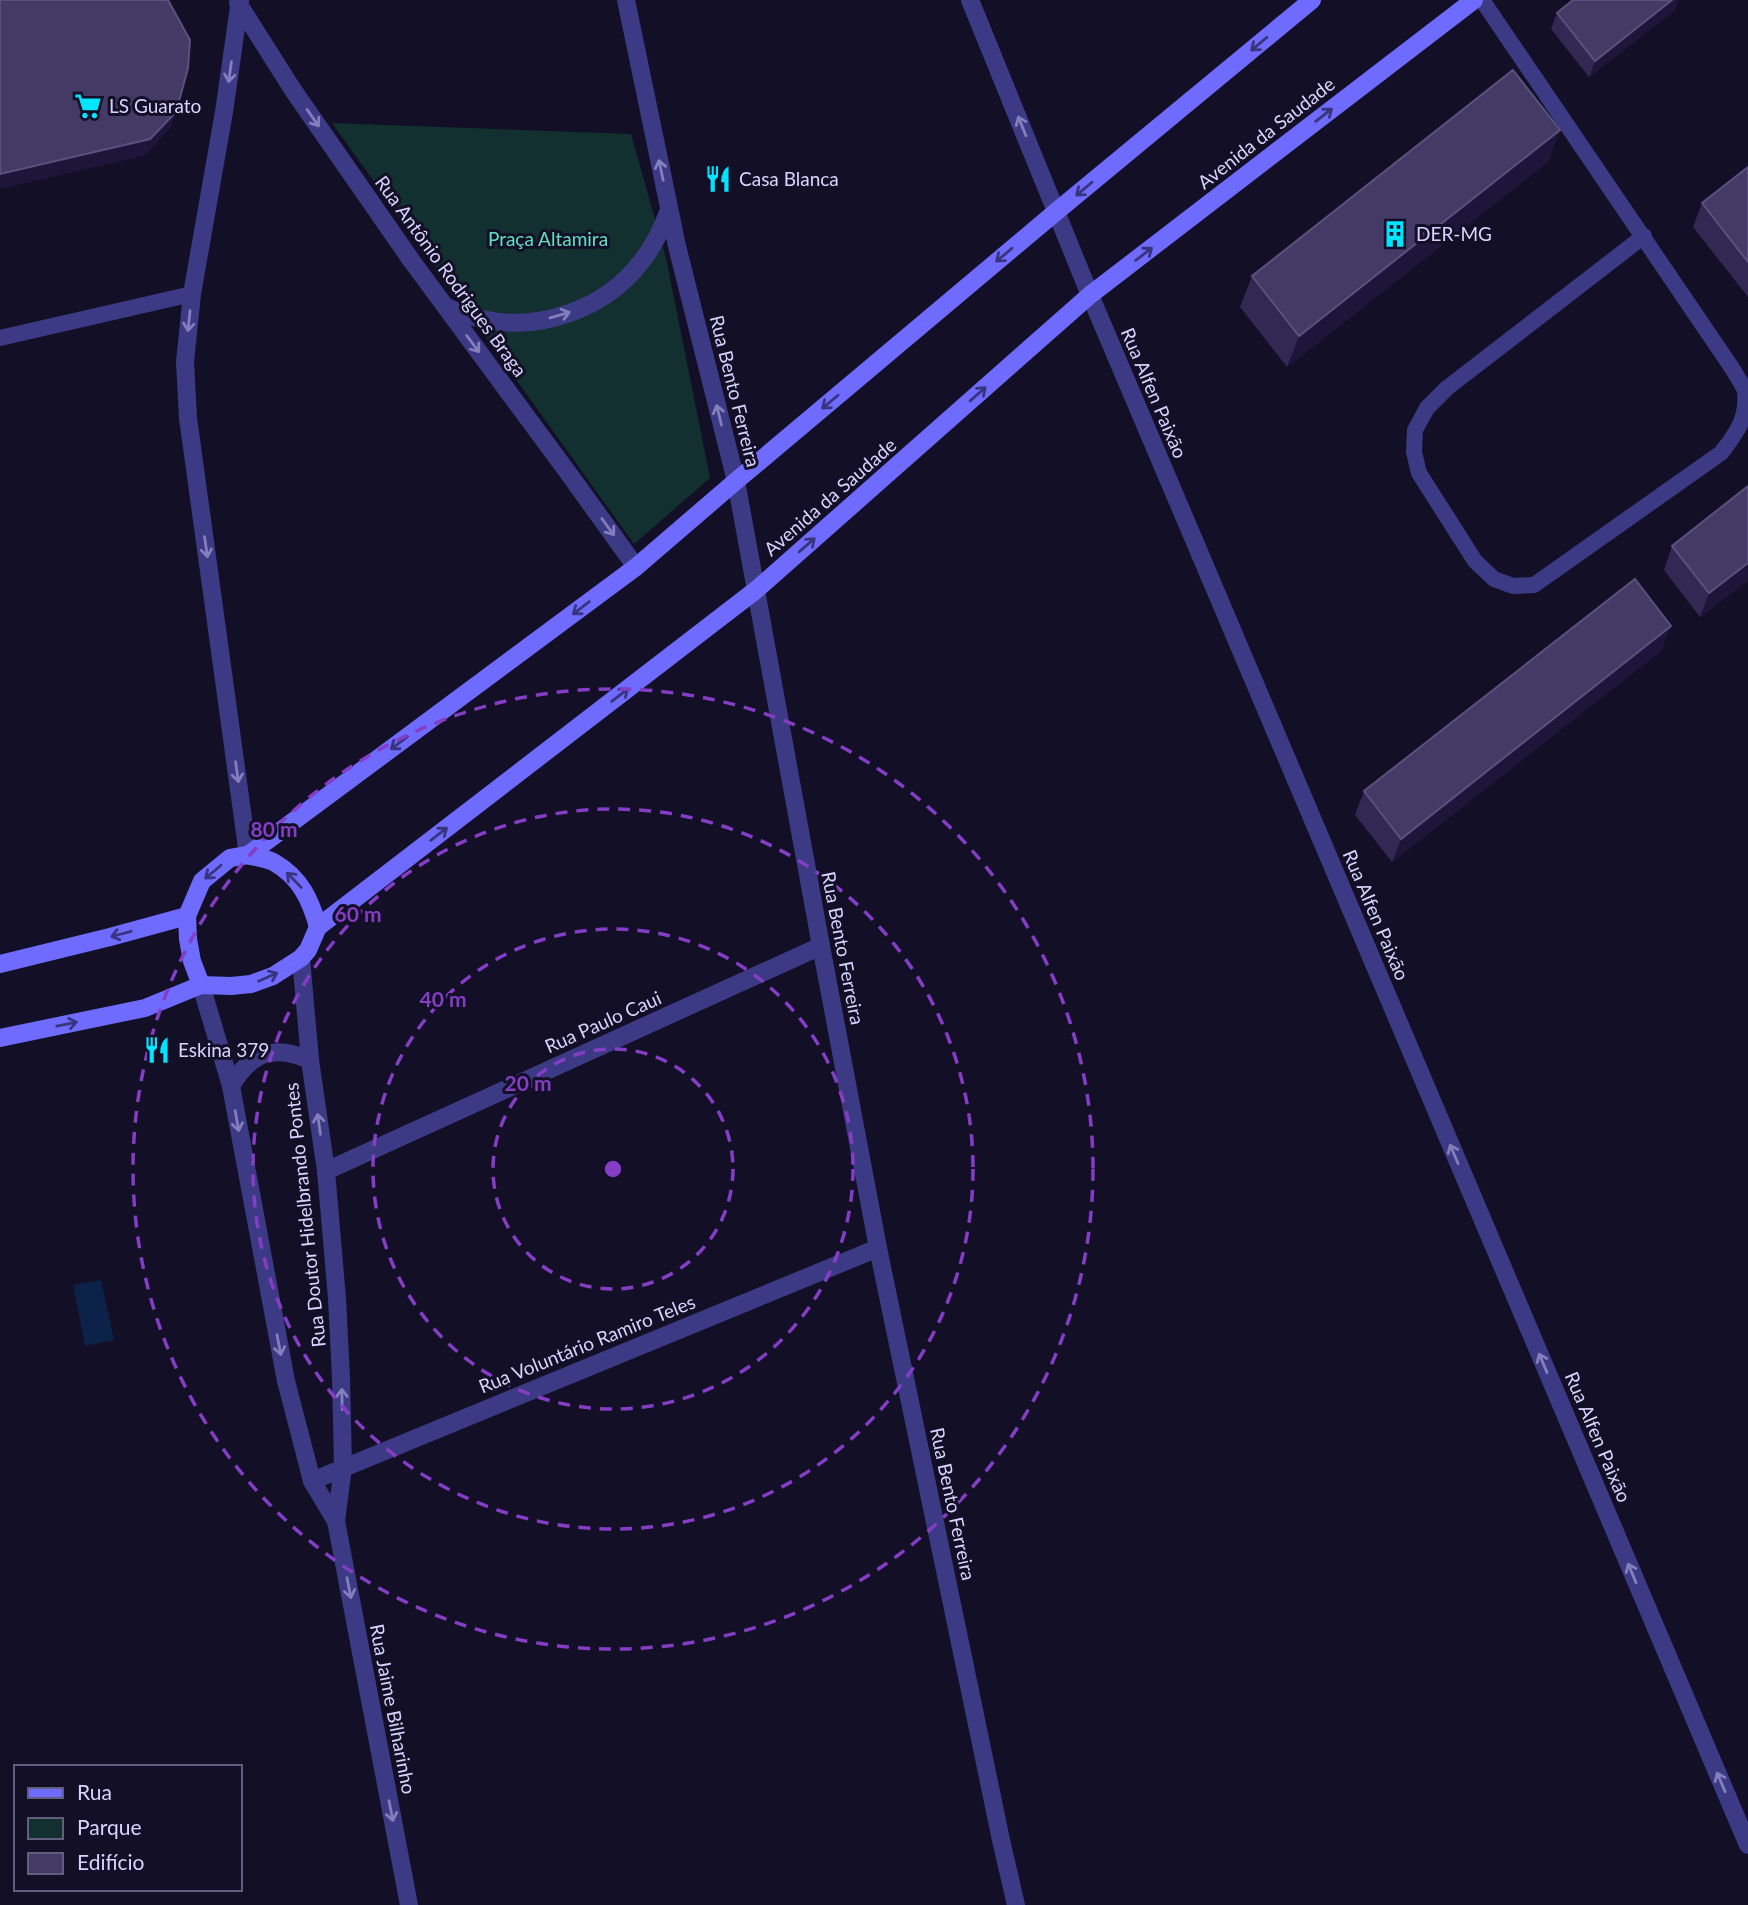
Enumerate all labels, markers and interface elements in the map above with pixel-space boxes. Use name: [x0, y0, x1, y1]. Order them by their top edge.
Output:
one-way arrow: [1251, 36, 1269, 51]
one-way arrow: [223, 60, 236, 83]
street label: Avenida da Saudade: [1193, 72, 1339, 193]
supermarket icon: LS Guarato: [73, 91, 103, 121]
place label: LS Guarato: [109, 94, 201, 117]
one-way arrow: [306, 108, 320, 128]
one-way arrow: [1314, 108, 1333, 123]
one-way arrow: [1014, 115, 1027, 137]
one-way arrow: [653, 159, 667, 182]
restaurant icon: Casa Blanca: [703, 164, 733, 194]
place label: Casa Blanca: [739, 167, 839, 190]
street label: Rua Antônio Rodrigues Braga: [371, 171, 532, 381]
one-way arrow: [1076, 181, 1094, 196]
building icon: DER-MG: [1380, 219, 1410, 249]
place label: DER-MG: [1416, 222, 1492, 245]
park label: Praça Altamira: [488, 227, 608, 250]
one-way arrow: [1134, 246, 1152, 261]
one-way arrow: [996, 247, 1014, 263]
one-way arrow: [549, 308, 571, 321]
one-way arrow: [182, 309, 195, 332]
street label: Rua Bento Ferreira: [705, 313, 765, 469]
street label: Rua Alfen Paixão: [1117, 324, 1192, 462]
one-way arrow: [466, 334, 480, 353]
one-way arrow: [969, 386, 987, 402]
one-way arrow: [822, 394, 840, 410]
one-way arrow: [712, 404, 725, 426]
street label: Avenida da Saudade: [759, 433, 901, 560]
one-way arrow: [601, 517, 615, 536]
one-way arrow: [199, 535, 212, 558]
one-way arrow: [798, 537, 816, 553]
one-way arrow: [572, 600, 591, 615]
one-way arrow: [610, 687, 628, 702]
one-way arrow: [390, 736, 408, 751]
one-way arrow: [230, 761, 243, 783]
text: 80 m: [250, 816, 298, 841]
one-way arrow: [430, 826, 448, 841]
street label: Rua Alfen Paixão: [1339, 846, 1414, 984]
one-way arrow: [205, 864, 223, 880]
street label: Rua Bento Ferreira: [817, 869, 870, 1026]
one-way arrow: [285, 872, 302, 889]
text: 60 m: [334, 901, 382, 926]
one-way arrow: [110, 928, 133, 941]
one-way arrow: [257, 970, 278, 983]
text: 40 m: [419, 986, 467, 1011]
street label: Rua Paulo Caui: [541, 986, 665, 1057]
one-way arrow: [55, 1017, 78, 1031]
restaurant icon: Eskina 379: [142, 1035, 172, 1065]
place label: Eskina 379: [178, 1038, 269, 1061]
text: 20 m: [504, 1070, 552, 1095]
street label: Rua Doutor Hidelbrando Pontes: [279, 1082, 330, 1349]
one-way arrow: [231, 1110, 244, 1132]
one-way arrow: [312, 1113, 325, 1136]
one-way arrow: [1447, 1144, 1460, 1165]
centre of rings: [601, 1157, 625, 1181]
street label: Rua Voluntário Ramiro Teles: [475, 1290, 698, 1398]
one-way arrow: [272, 1333, 286, 1356]
one-way arrow: [1536, 1353, 1549, 1375]
street label: Rua Alfen Paixão: [1561, 1368, 1636, 1506]
one-way arrow: [335, 1388, 348, 1411]
street label: Rua Bento Ferreira: [926, 1425, 981, 1582]
one-way arrow: [1625, 1562, 1638, 1584]
one-way arrow: [342, 1576, 356, 1599]
street label: Rua Jaime Bilharinho: [366, 1622, 421, 1796]
legend: [14, 1765, 242, 1891]
one-way arrow: [1714, 1772, 1727, 1793]
text: Rua: [77, 1779, 112, 1804]
one-way arrow: [385, 1799, 399, 1822]
text: Parque: [77, 1814, 142, 1839]
text: Edifício: [77, 1849, 145, 1874]

